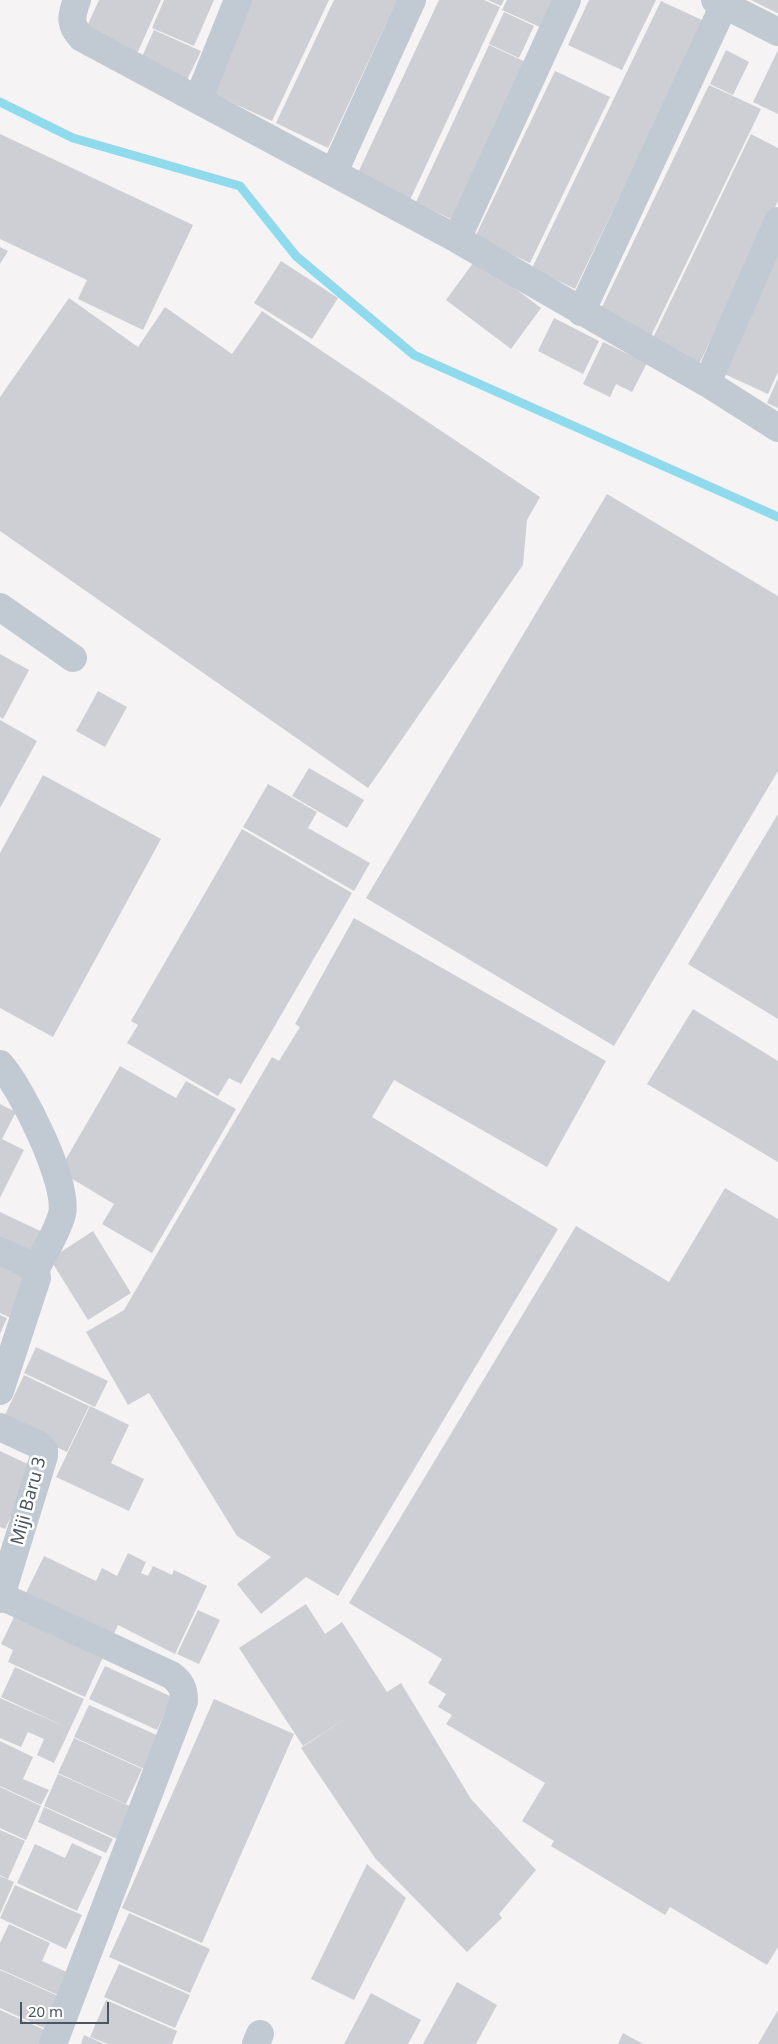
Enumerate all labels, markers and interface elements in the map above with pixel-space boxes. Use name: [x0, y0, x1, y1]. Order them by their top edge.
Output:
street label: Miji Baru 3: [7, 1455, 51, 1547]
scale bar: [22, 1992, 111, 2024]
text: 20 m: [28, 2001, 63, 2021]

